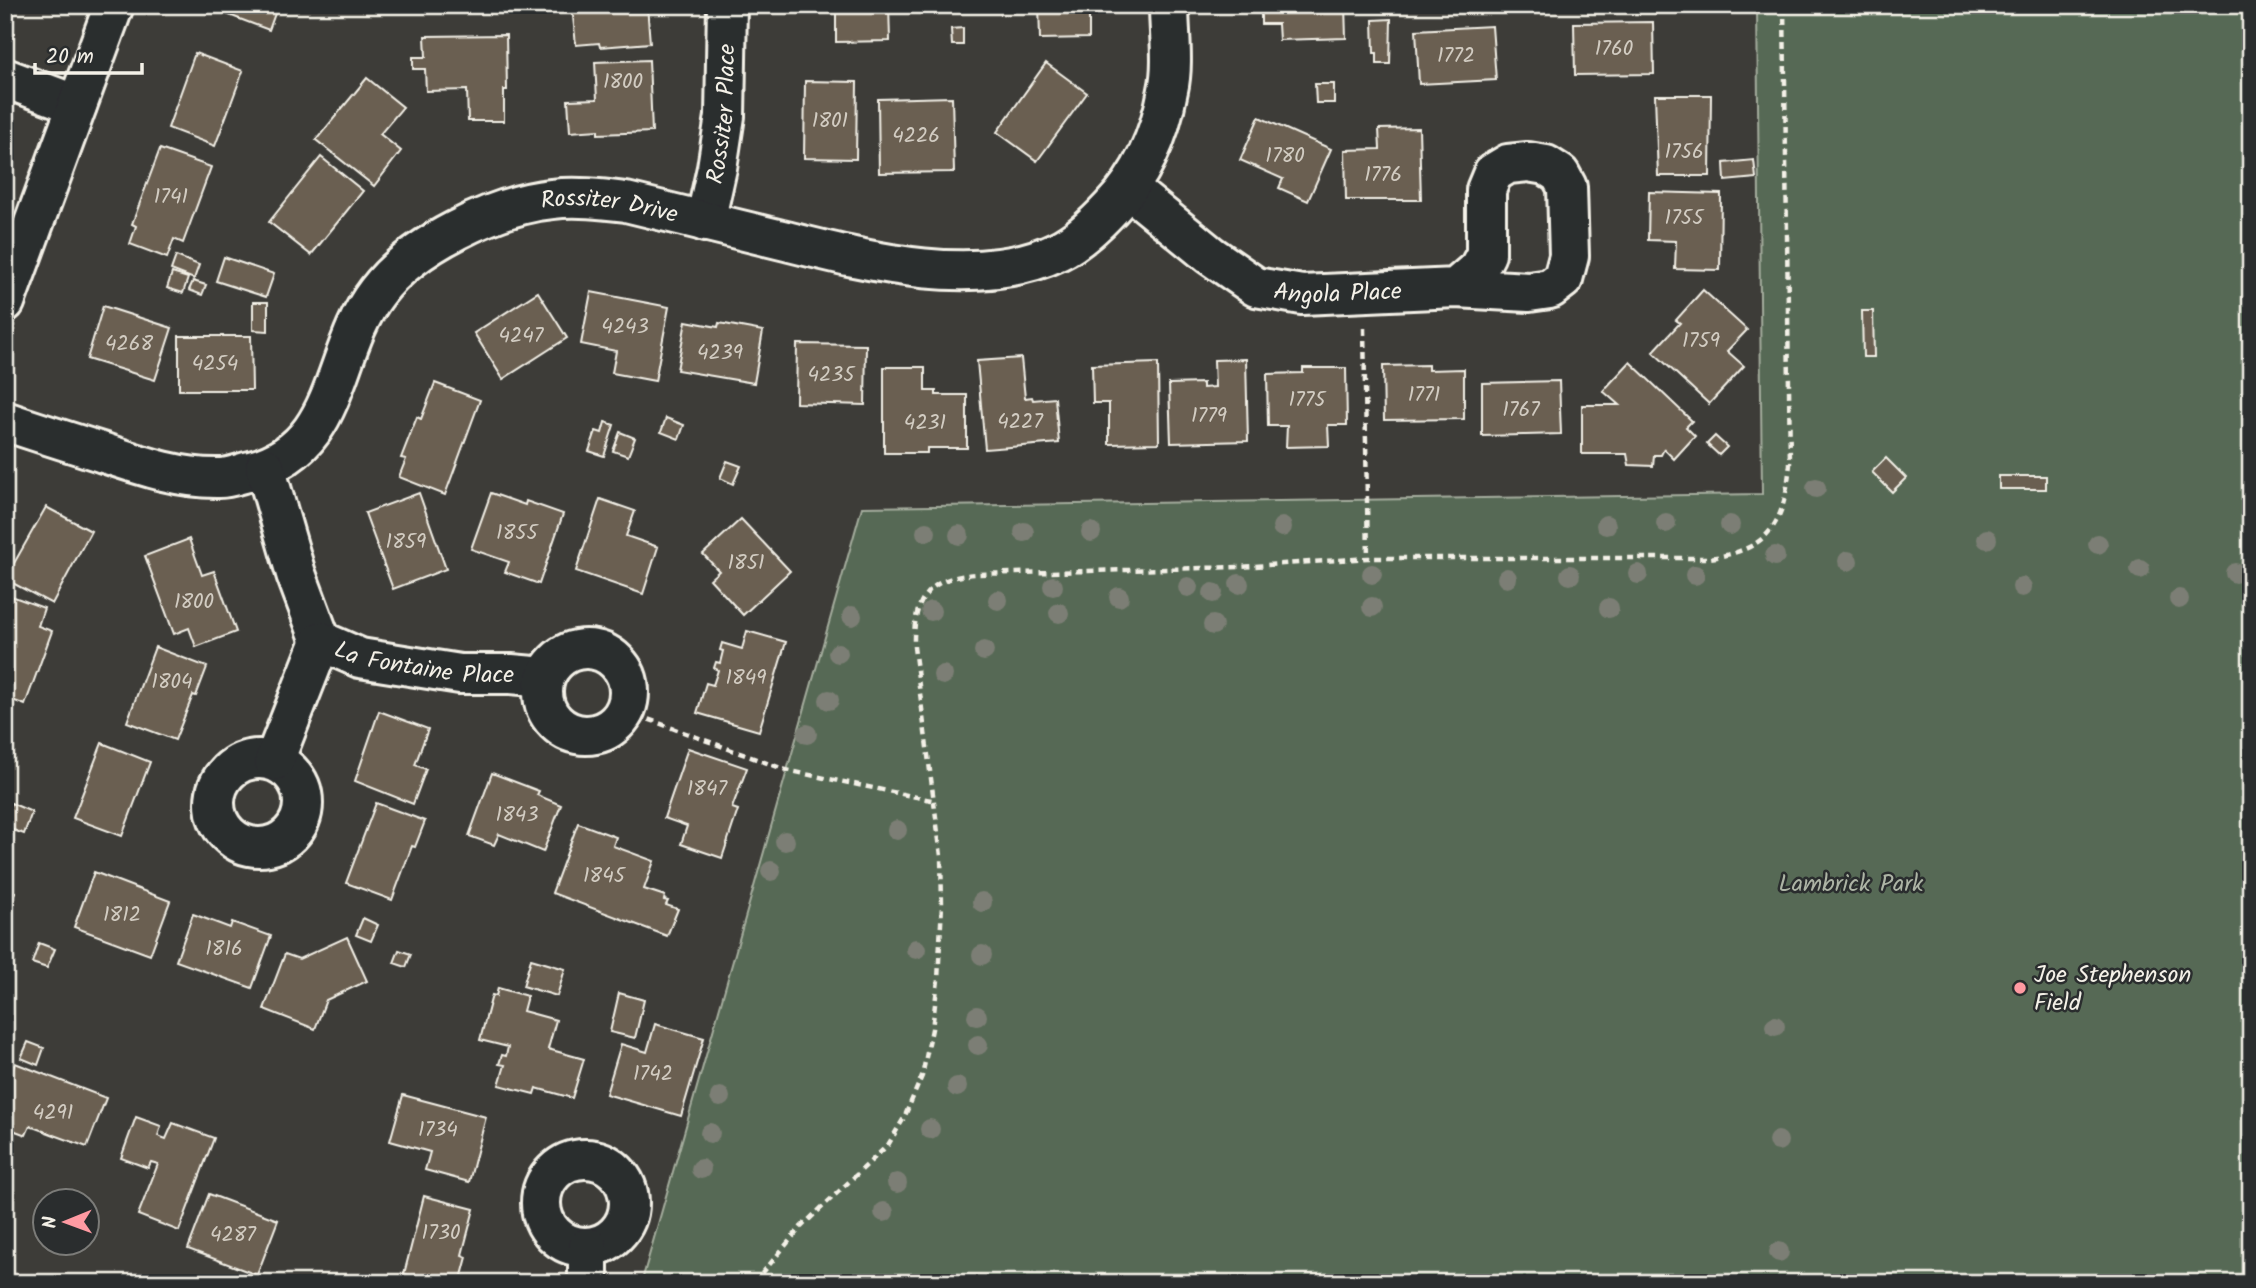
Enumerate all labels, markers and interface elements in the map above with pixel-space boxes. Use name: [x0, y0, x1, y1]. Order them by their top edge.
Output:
scale bar: [35, 32, 142, 76]
house number: 1760: [1595, 33, 1633, 66]
house number: 1772: [1437, 40, 1475, 73]
text: 20 m: [46, 41, 94, 74]
street label: Rossiter Place: [696, 43, 747, 188]
house number: 1800: [603, 66, 643, 99]
house number: 1801: [812, 105, 848, 138]
house number: 4226: [892, 120, 940, 153]
house number: 1756: [1664, 136, 1704, 169]
house number: 1780: [1265, 140, 1305, 173]
house number: 1776: [1364, 159, 1402, 192]
street label: Rossiter Drive: [538, 180, 682, 235]
house number: 1741: [154, 181, 188, 214]
house number: 1755: [1665, 202, 1705, 235]
street label: Angola Place: [1271, 272, 1403, 316]
house number: 4243: [601, 311, 649, 344]
house number: 4247: [498, 320, 545, 353]
house number: 1759: [1682, 325, 1720, 358]
house number: 4268: [105, 328, 153, 361]
house number: 4239: [697, 337, 743, 370]
house number: 4254: [192, 348, 238, 381]
house number: 4235: [807, 359, 856, 392]
house number: 1771: [1408, 379, 1440, 412]
house number: 1775: [1288, 384, 1327, 417]
house number: 1767: [1502, 394, 1541, 427]
house number: 1779: [1191, 400, 1227, 433]
house number: 4227: [997, 406, 1044, 439]
house number: 4231: [904, 407, 946, 440]
house number: 1855: [496, 517, 540, 550]
house number: 1859: [386, 526, 426, 559]
house number: 1851: [727, 547, 765, 580]
house number: 1800: [174, 586, 214, 619]
street label: La Fontaine Place: [328, 631, 514, 695]
house number: 1849: [725, 662, 767, 695]
house number: 1804: [151, 666, 193, 699]
house number: 1847: [687, 773, 729, 806]
house number: 1843: [496, 799, 538, 832]
house number: 1845: [583, 860, 627, 893]
park label: Lambrick Park: [1779, 865, 1924, 904]
house number: 1812: [103, 899, 141, 932]
house number: 1816: [205, 933, 243, 966]
place label: Joe Stephenson Field: [2034, 956, 2191, 1023]
marker: Joe Stephenson Field: [2012, 980, 2028, 996]
house number: 1742: [633, 1058, 673, 1091]
house number: 4291: [33, 1097, 73, 1130]
house number: 1734: [418, 1114, 458, 1147]
north arrow: [32, 1186, 102, 1256]
text: N: [36, 1216, 66, 1229]
house number: 1730: [422, 1217, 460, 1250]
house number: 4287: [210, 1219, 257, 1252]

